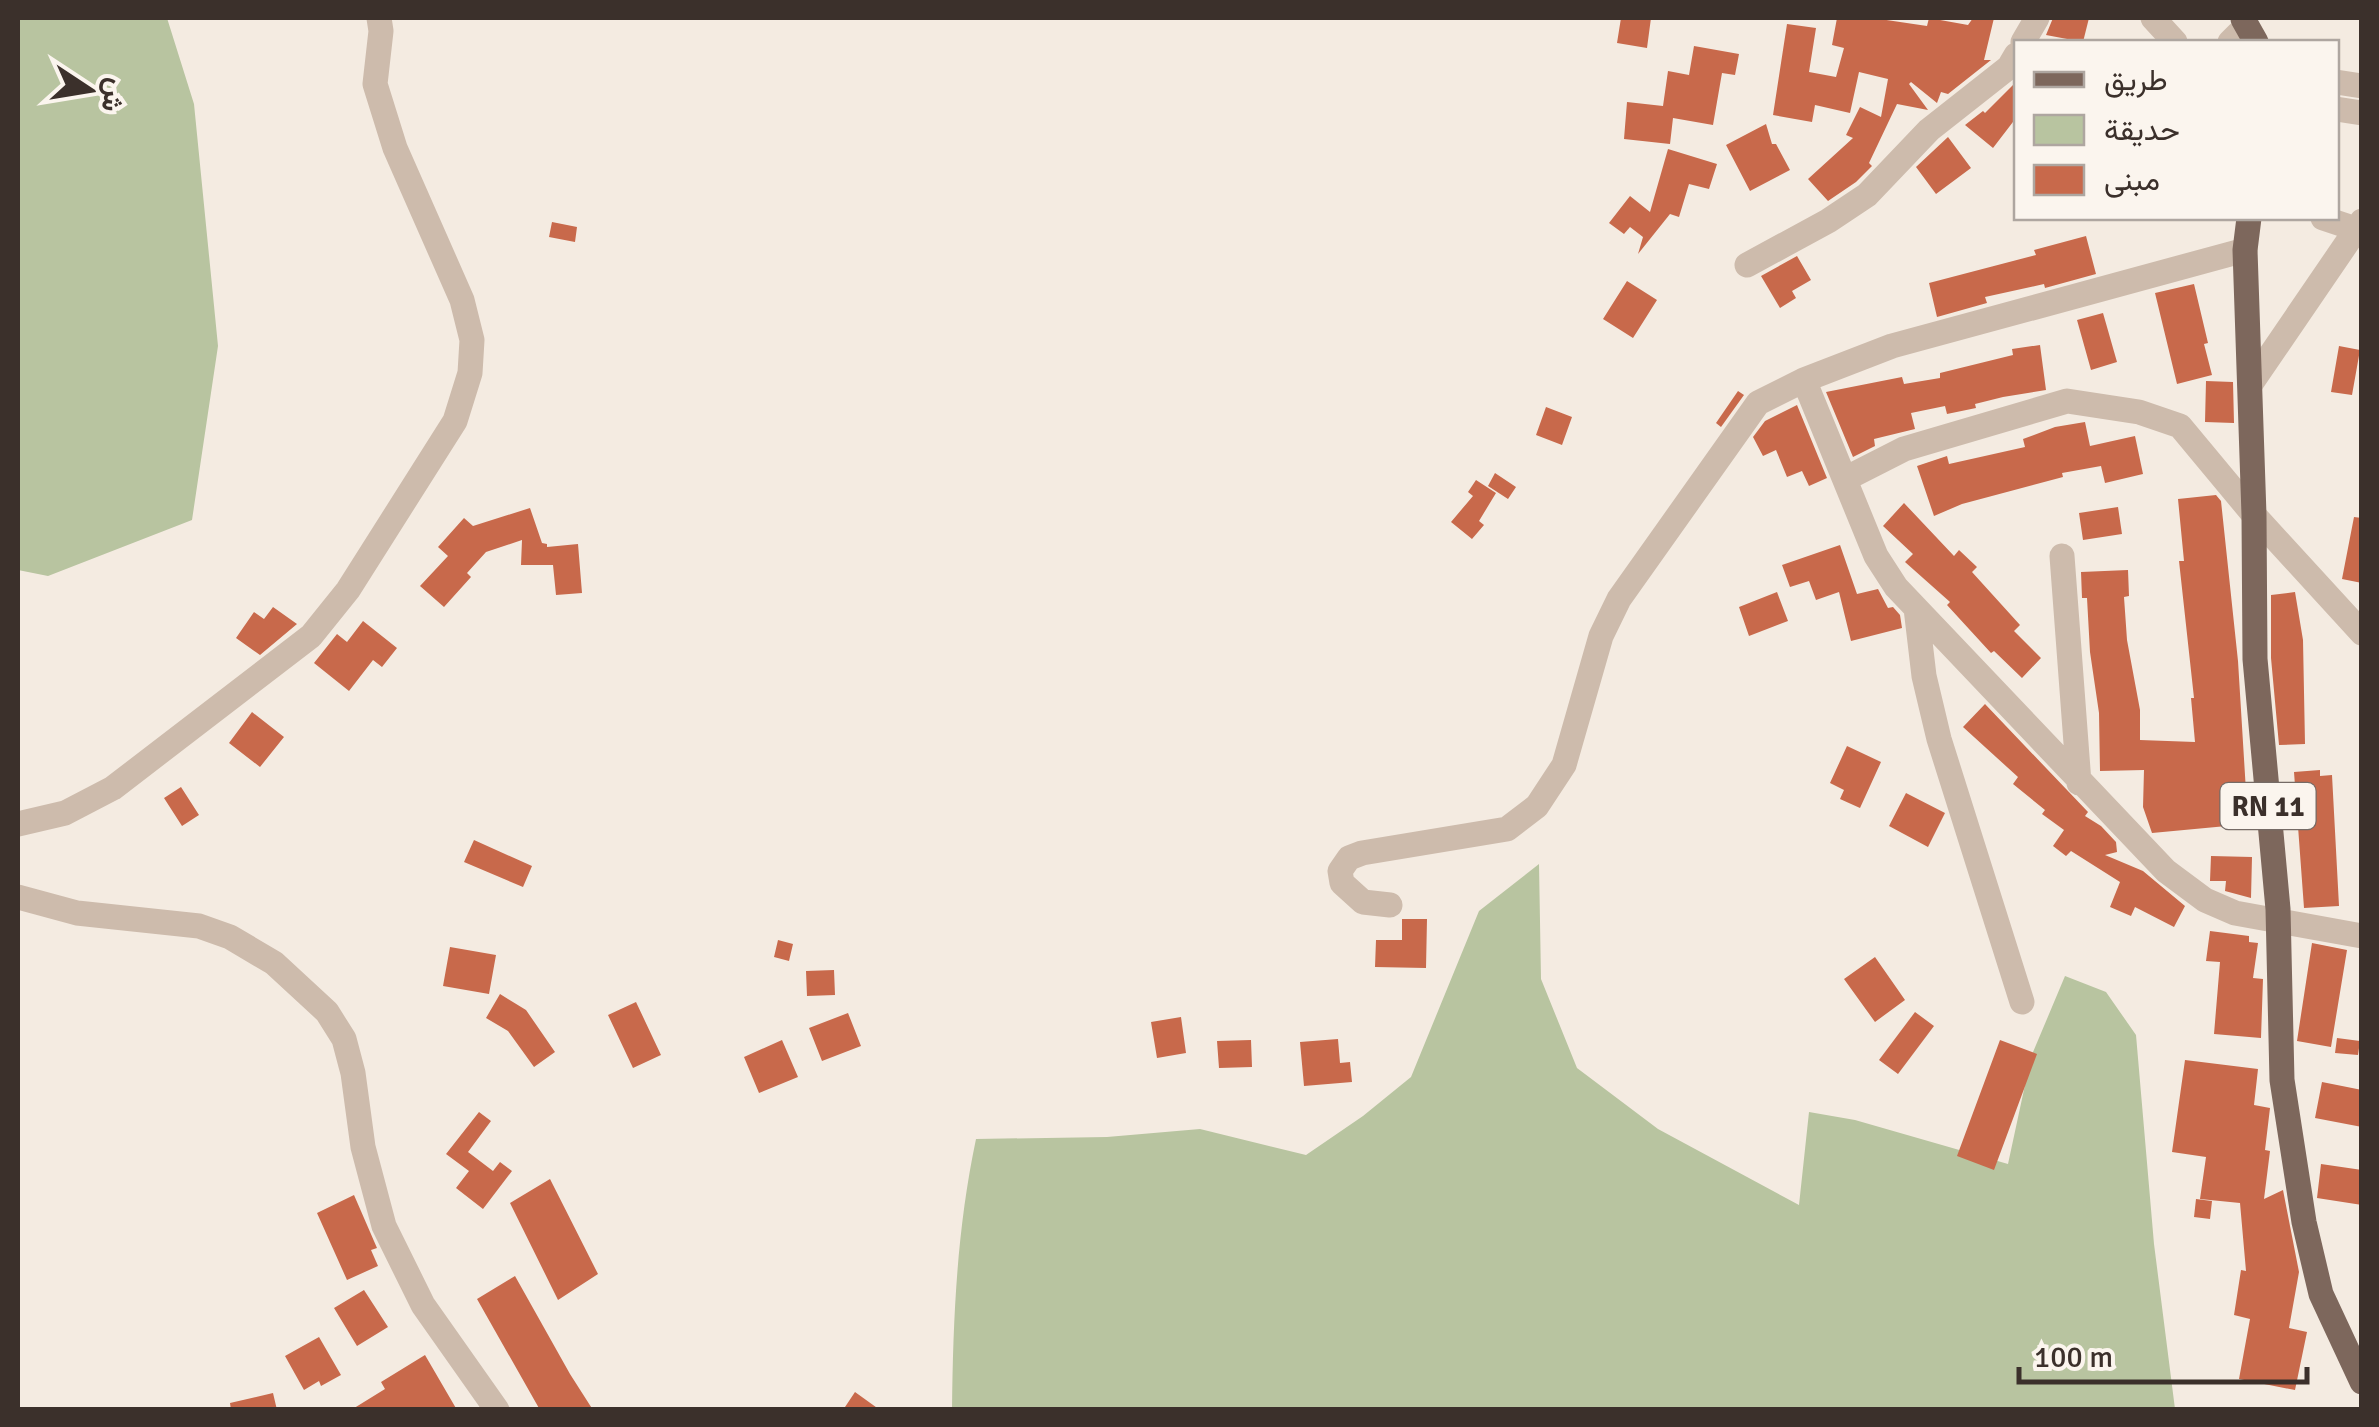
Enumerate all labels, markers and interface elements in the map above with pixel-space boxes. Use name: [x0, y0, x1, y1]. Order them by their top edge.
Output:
north arrow: [40, 40, 140, 140]
legend: [2014, 40, 2339, 220]
text: طريق: [2104, 62, 2168, 99]
text: ش: [93, 75, 134, 115]
text: حديقة: [2104, 112, 2180, 149]
text: مبنى: [2104, 162, 2160, 199]
road number: RN 11: [2220, 783, 2316, 829]
scale bar: [2019, 1322, 2306, 1384]
text: 100 m: [2034, 1339, 2113, 1376]

